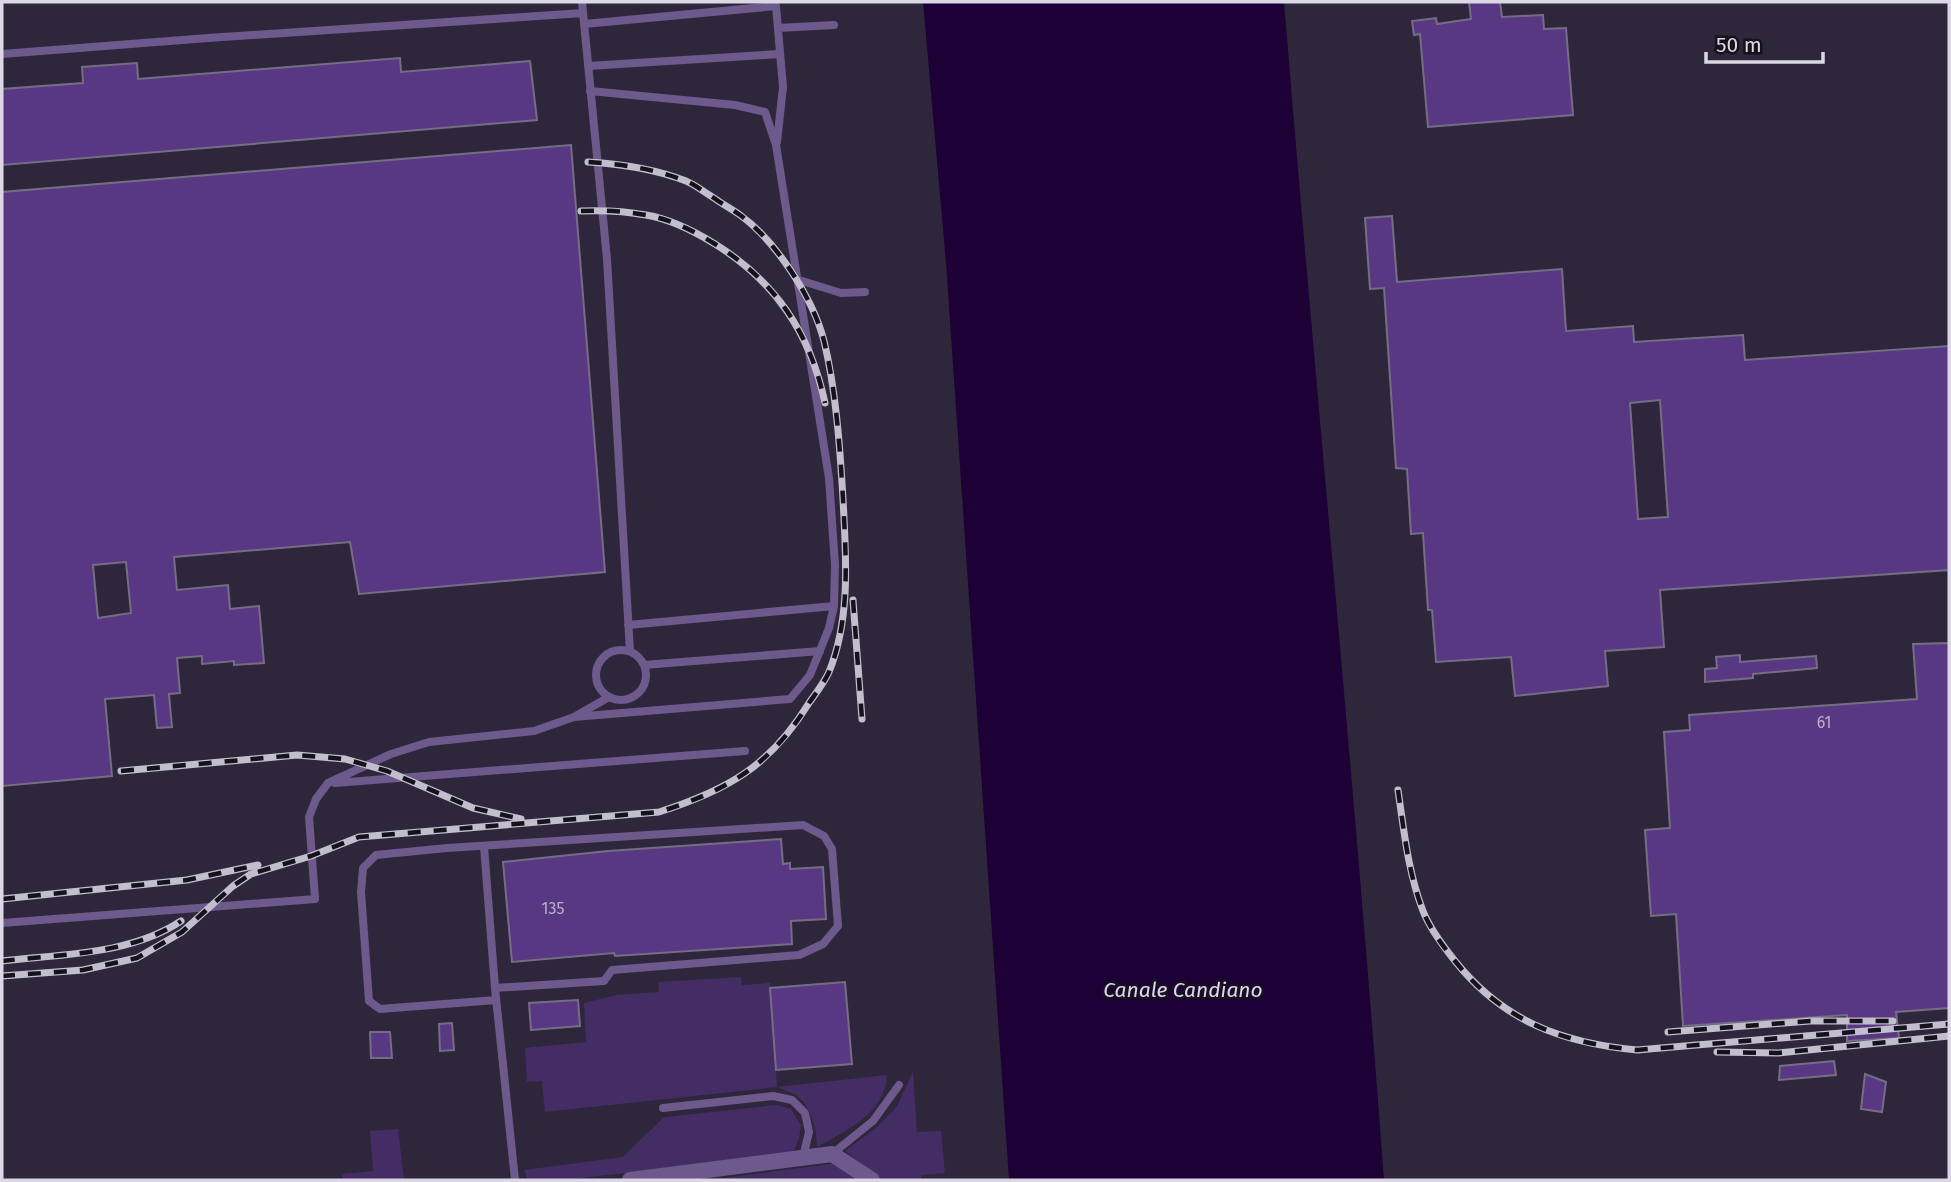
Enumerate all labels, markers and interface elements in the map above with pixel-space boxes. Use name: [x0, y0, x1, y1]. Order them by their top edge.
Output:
scale bar: [1706, 21, 1823, 65]
text: 50 m: [1716, 32, 1762, 58]
house number: 61: [1817, 713, 1831, 732]
house number: 135: [542, 899, 564, 918]
water label: Canale Candiano: [1103, 977, 1263, 1003]

